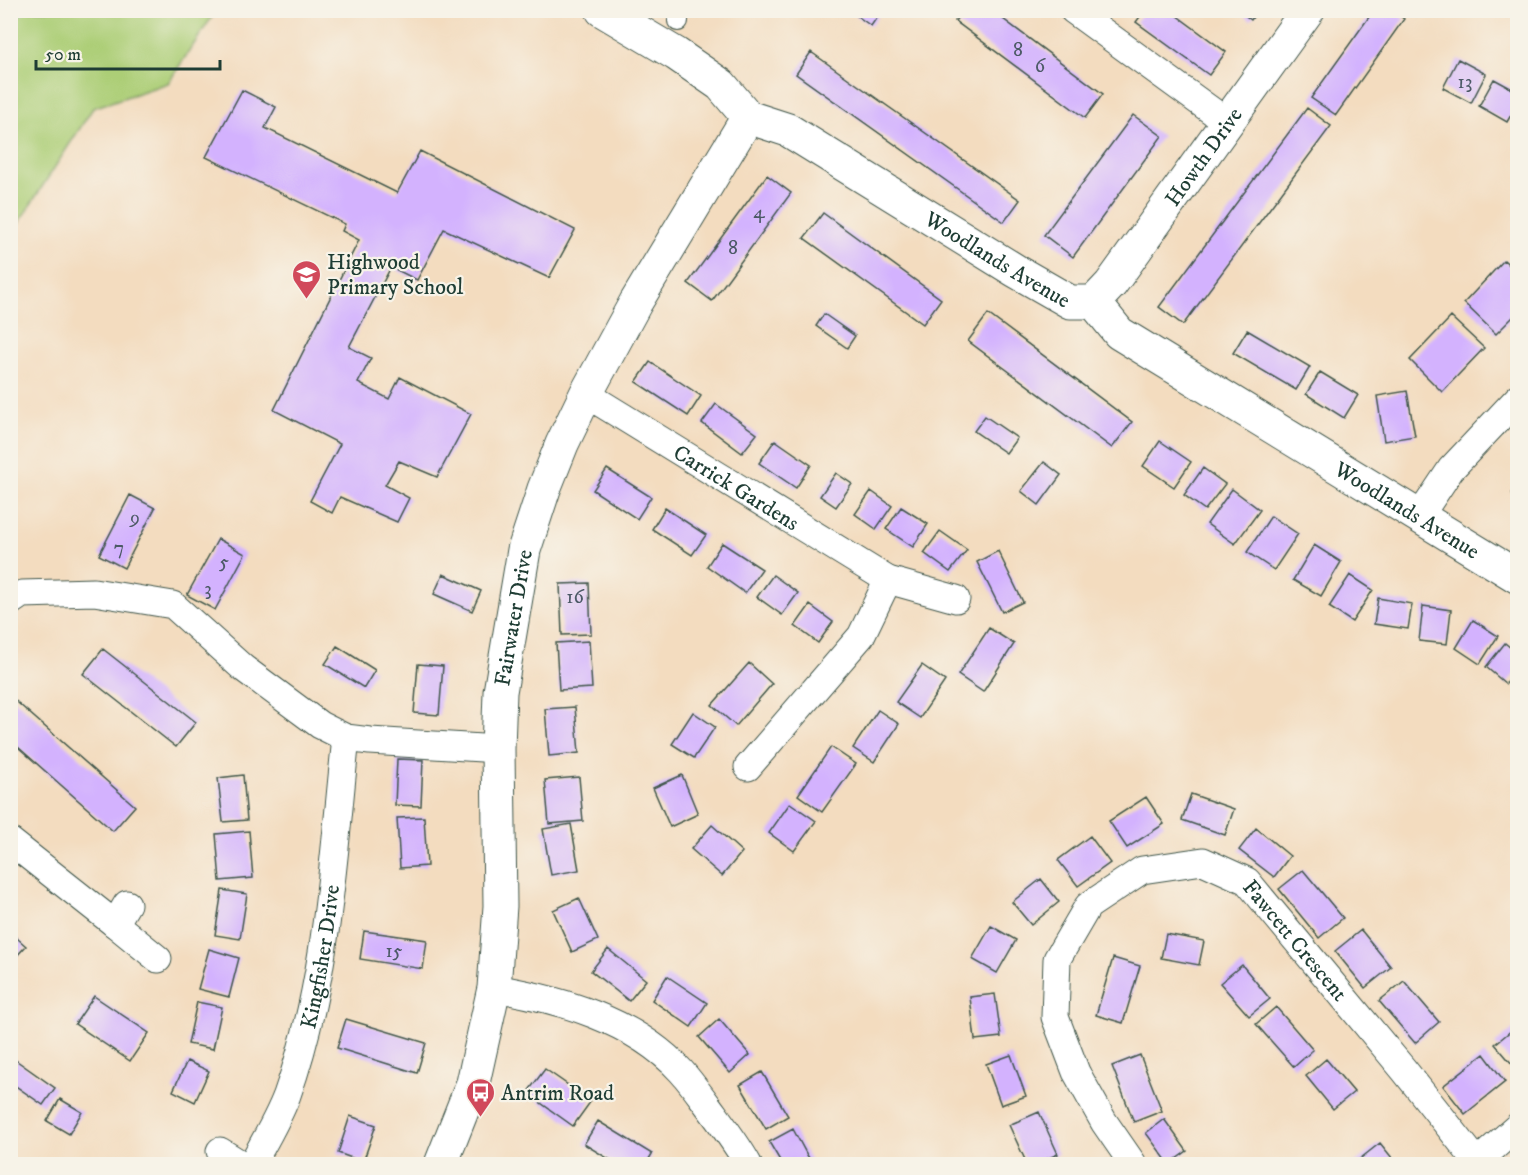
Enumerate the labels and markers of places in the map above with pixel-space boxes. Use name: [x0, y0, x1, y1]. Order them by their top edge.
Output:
place label: Highwood Primary School: [327, 249, 464, 301]
school or university icon: Highwood Primary School: [290, 258, 322, 300]
bus stop icon: Antrim Road: [464, 1076, 496, 1118]
place label: Antrim Road: [501, 1080, 614, 1107]

